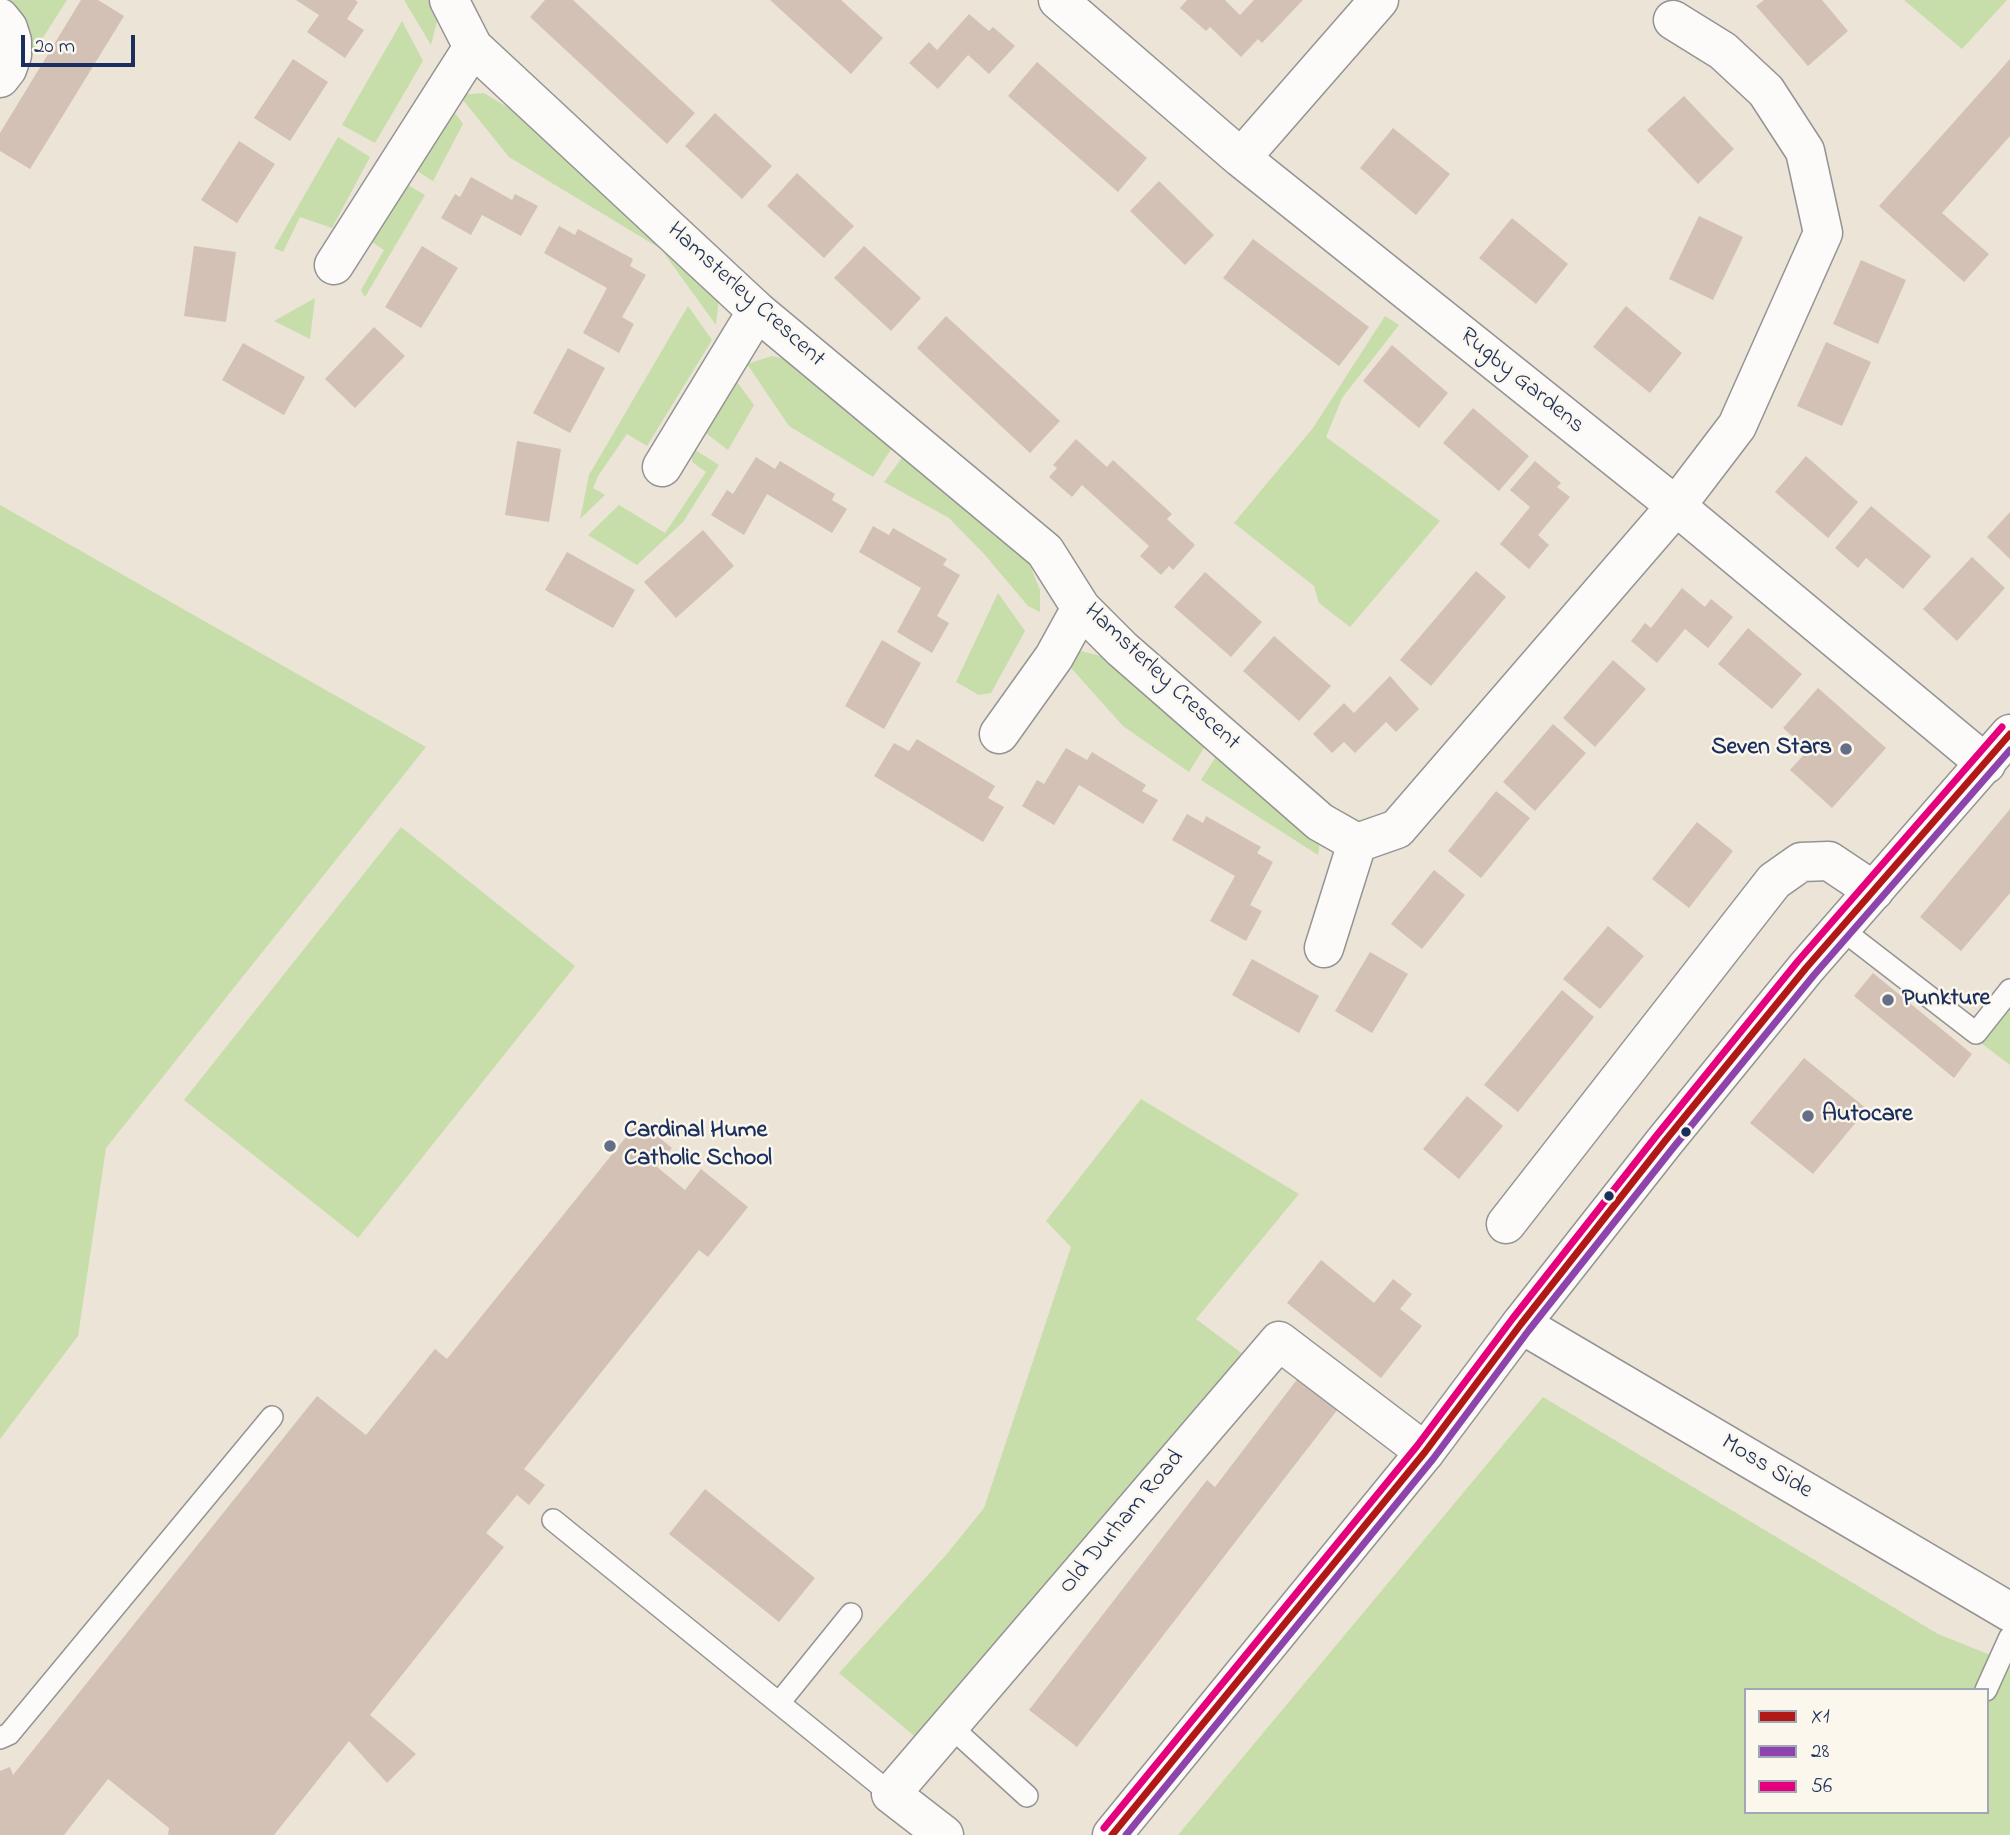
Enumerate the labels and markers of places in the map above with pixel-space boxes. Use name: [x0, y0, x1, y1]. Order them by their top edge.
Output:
place label: Seven Stars: [1711, 735, 1832, 763]
marker: Seven Stars: [1838, 741, 1854, 757]
place label: Punkture: [1902, 986, 1990, 1014]
marker: Punkture: [1880, 992, 1896, 1008]
place label: Autocare: [1822, 1102, 1913, 1130]
marker: Autocare: [1800, 1108, 1816, 1124]
place label: Cardinal Hume Catholic School: [624, 1118, 772, 1174]
unlabelled marker: [1679, 1125, 1693, 1139]
marker: Cardinal Hume Catholic School: [602, 1138, 618, 1154]
unlabelled marker: [1602, 1189, 1616, 1203]

